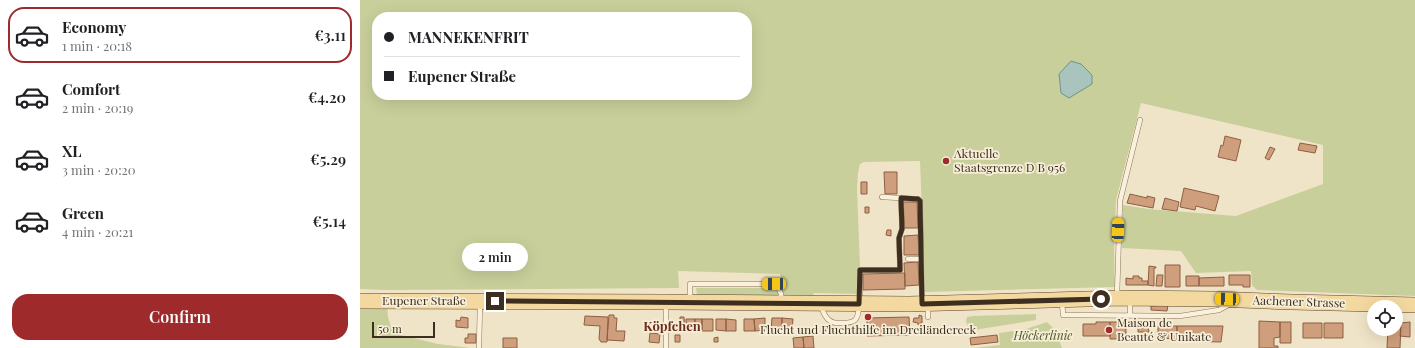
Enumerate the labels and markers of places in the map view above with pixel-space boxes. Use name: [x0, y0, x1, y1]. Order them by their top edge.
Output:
place label: Aktuelle Staatsgrenze D B 956: [953, 145, 1065, 175]
marker: Aktuelle Staatsgrenze D B 956: [941, 156, 951, 166]
marker: Flucht und Fluchthilfe im Dreiländereck: [863, 312, 873, 322]
place label: Maison de Beauté & Unikate: [1117, 314, 1211, 344]
place label: Flucht und Fluchthilfe im Dreiländereck: [760, 321, 976, 337]
marker: Maison de Beauté & Unikate: [1104, 325, 1114, 335]

